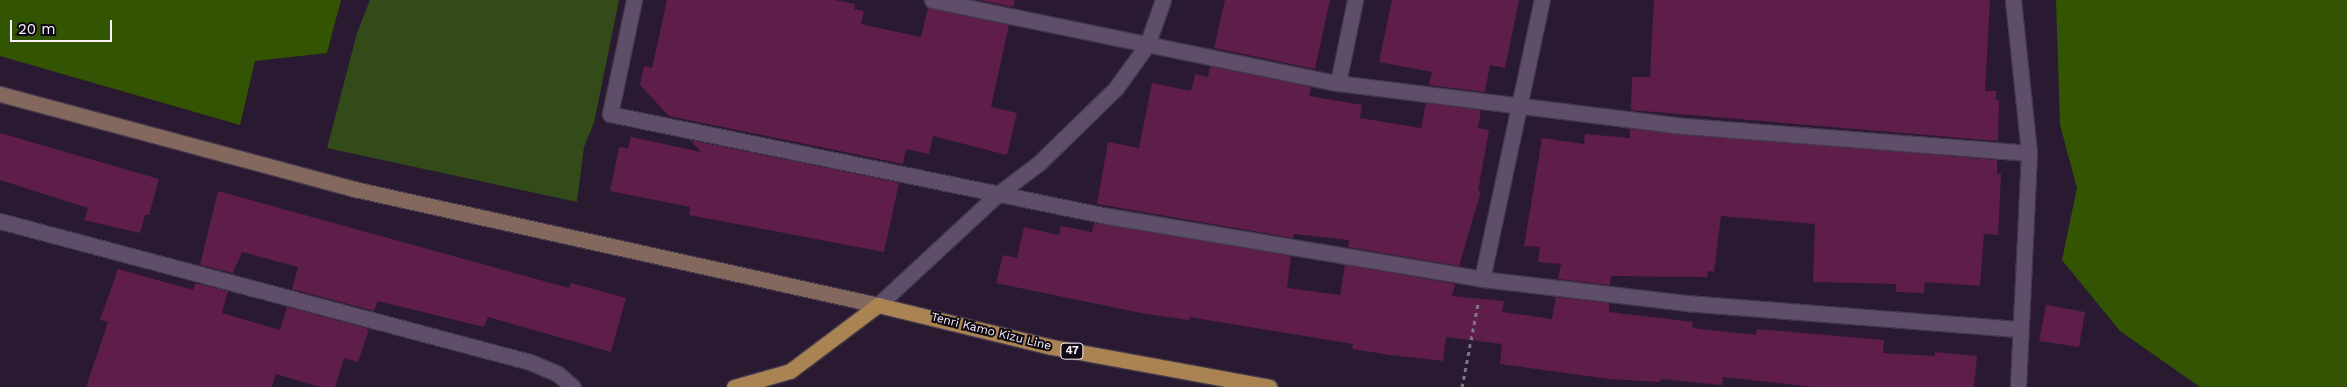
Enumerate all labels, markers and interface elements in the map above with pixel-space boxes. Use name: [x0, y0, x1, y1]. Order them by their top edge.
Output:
scale bar: [12, 10, 115, 42]
text: 20 m: [18, 20, 56, 38]
street label: Tenri Kamo Kizu Line: [929, 310, 1053, 354]
road number: 47: [1060, 342, 1084, 360]

